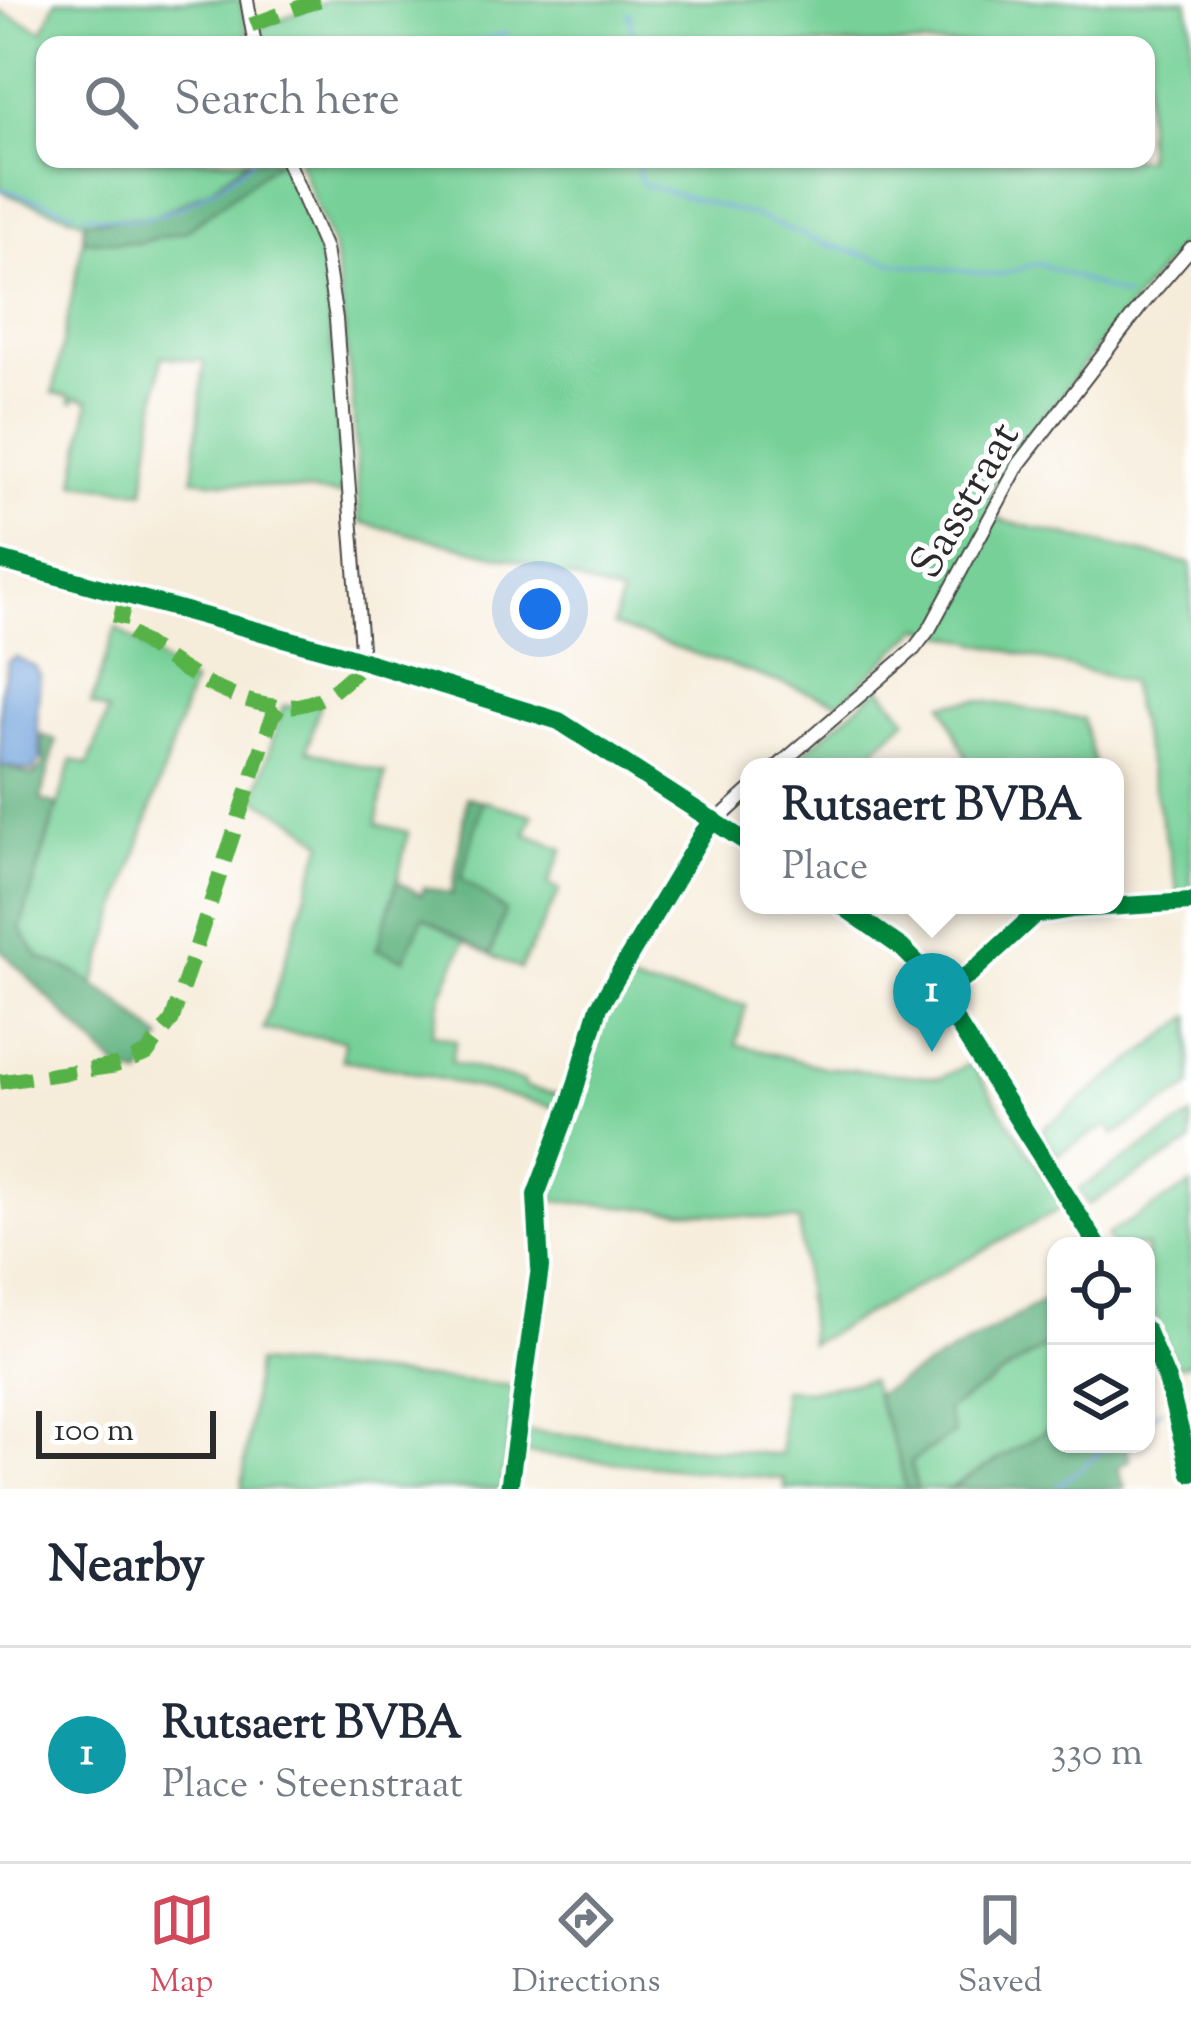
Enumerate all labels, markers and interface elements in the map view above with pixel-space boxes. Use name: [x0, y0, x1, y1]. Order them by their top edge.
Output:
search box: [36, 36, 1155, 168]
icon: search: [78, 69, 144, 135]
text: Search here: [174, 70, 400, 135]
street label: Sasstraat: [897, 411, 1039, 592]
your location: [510, 579, 570, 639]
popup: [740, 758, 1124, 914]
text: Rutsaert BVBA: [782, 776, 1082, 841]
text: Place: [782, 841, 868, 897]
pin: 1: [893, 953, 971, 1052]
map controls: [1047, 1237, 1155, 1453]
button: locate: [1047, 1237, 1155, 1345]
button: layers: [1047, 1345, 1155, 1453]
scale bar: [36, 1405, 216, 1458]
text: 100 m: [54, 1408, 134, 1456]
text: Nearby: [48, 1531, 205, 1604]
text: Rutsaert BVBA: [162, 1694, 462, 1759]
text: 1: [80, 1727, 94, 1783]
text: 330 m: [1051, 1727, 1143, 1783]
text: Place · Steenstraat: [162, 1759, 463, 1815]
tab: Map: [149, 1887, 215, 2007]
tab: Directions: [512, 1887, 661, 2007]
tab: Saved: [958, 1887, 1042, 2007]

